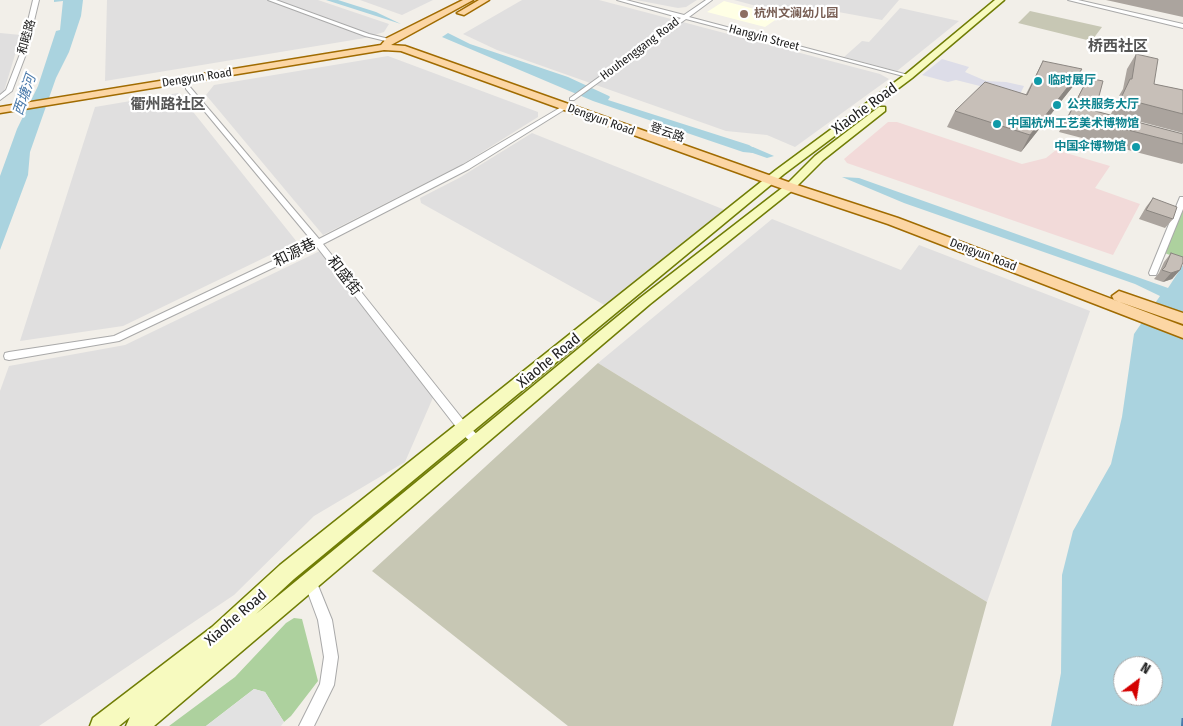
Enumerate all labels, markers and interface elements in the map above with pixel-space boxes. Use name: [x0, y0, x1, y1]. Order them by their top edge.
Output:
place label: 杭州文澜幼儿园: [754, 7, 838, 21]
marker: 杭州文澜幼儿园: [738, 8, 750, 20]
street label: Houhenggang Road: [598, 15, 682, 83]
street label: 和睦路: [15, 18, 39, 56]
street label: Hangyin Street: [727, 22, 801, 54]
district label: 桥西社区: [1088, 38, 1148, 56]
street label: Dengyun Road: [161, 65, 233, 91]
water label: 西塘河: [10, 72, 40, 118]
place label: 临时展厅: [1048, 74, 1096, 88]
marker: 临时展厅: [1032, 75, 1044, 87]
street label: Xiaohe Road: [829, 79, 901, 139]
district label: 衢州路社区: [131, 96, 205, 114]
place label: 公共服务大厅: [1067, 98, 1139, 112]
marker: 公共服务大厅: [1051, 99, 1063, 111]
street label: Dengyun Road: [565, 101, 637, 139]
place label: 中国杭州工艺美术博物馆: [1007, 117, 1139, 131]
marker: 中国杭州工艺美术博物馆: [991, 118, 1003, 130]
street label: 登云路: [648, 120, 686, 146]
place label: 中国伞博物馆: [1054, 140, 1126, 154]
marker: 中国伞博物馆: [1130, 141, 1142, 153]
street label: 和源巷: [271, 235, 319, 271]
street label: Dengyun Road: [948, 236, 1018, 274]
street label: 和盛街: [323, 253, 365, 299]
street label: Xiaohe Road: [514, 330, 584, 392]
street label: Xiaohe Road: [201, 586, 271, 650]
north arrow: [1113, 656, 1163, 706]
text: N: [1137, 659, 1153, 678]

